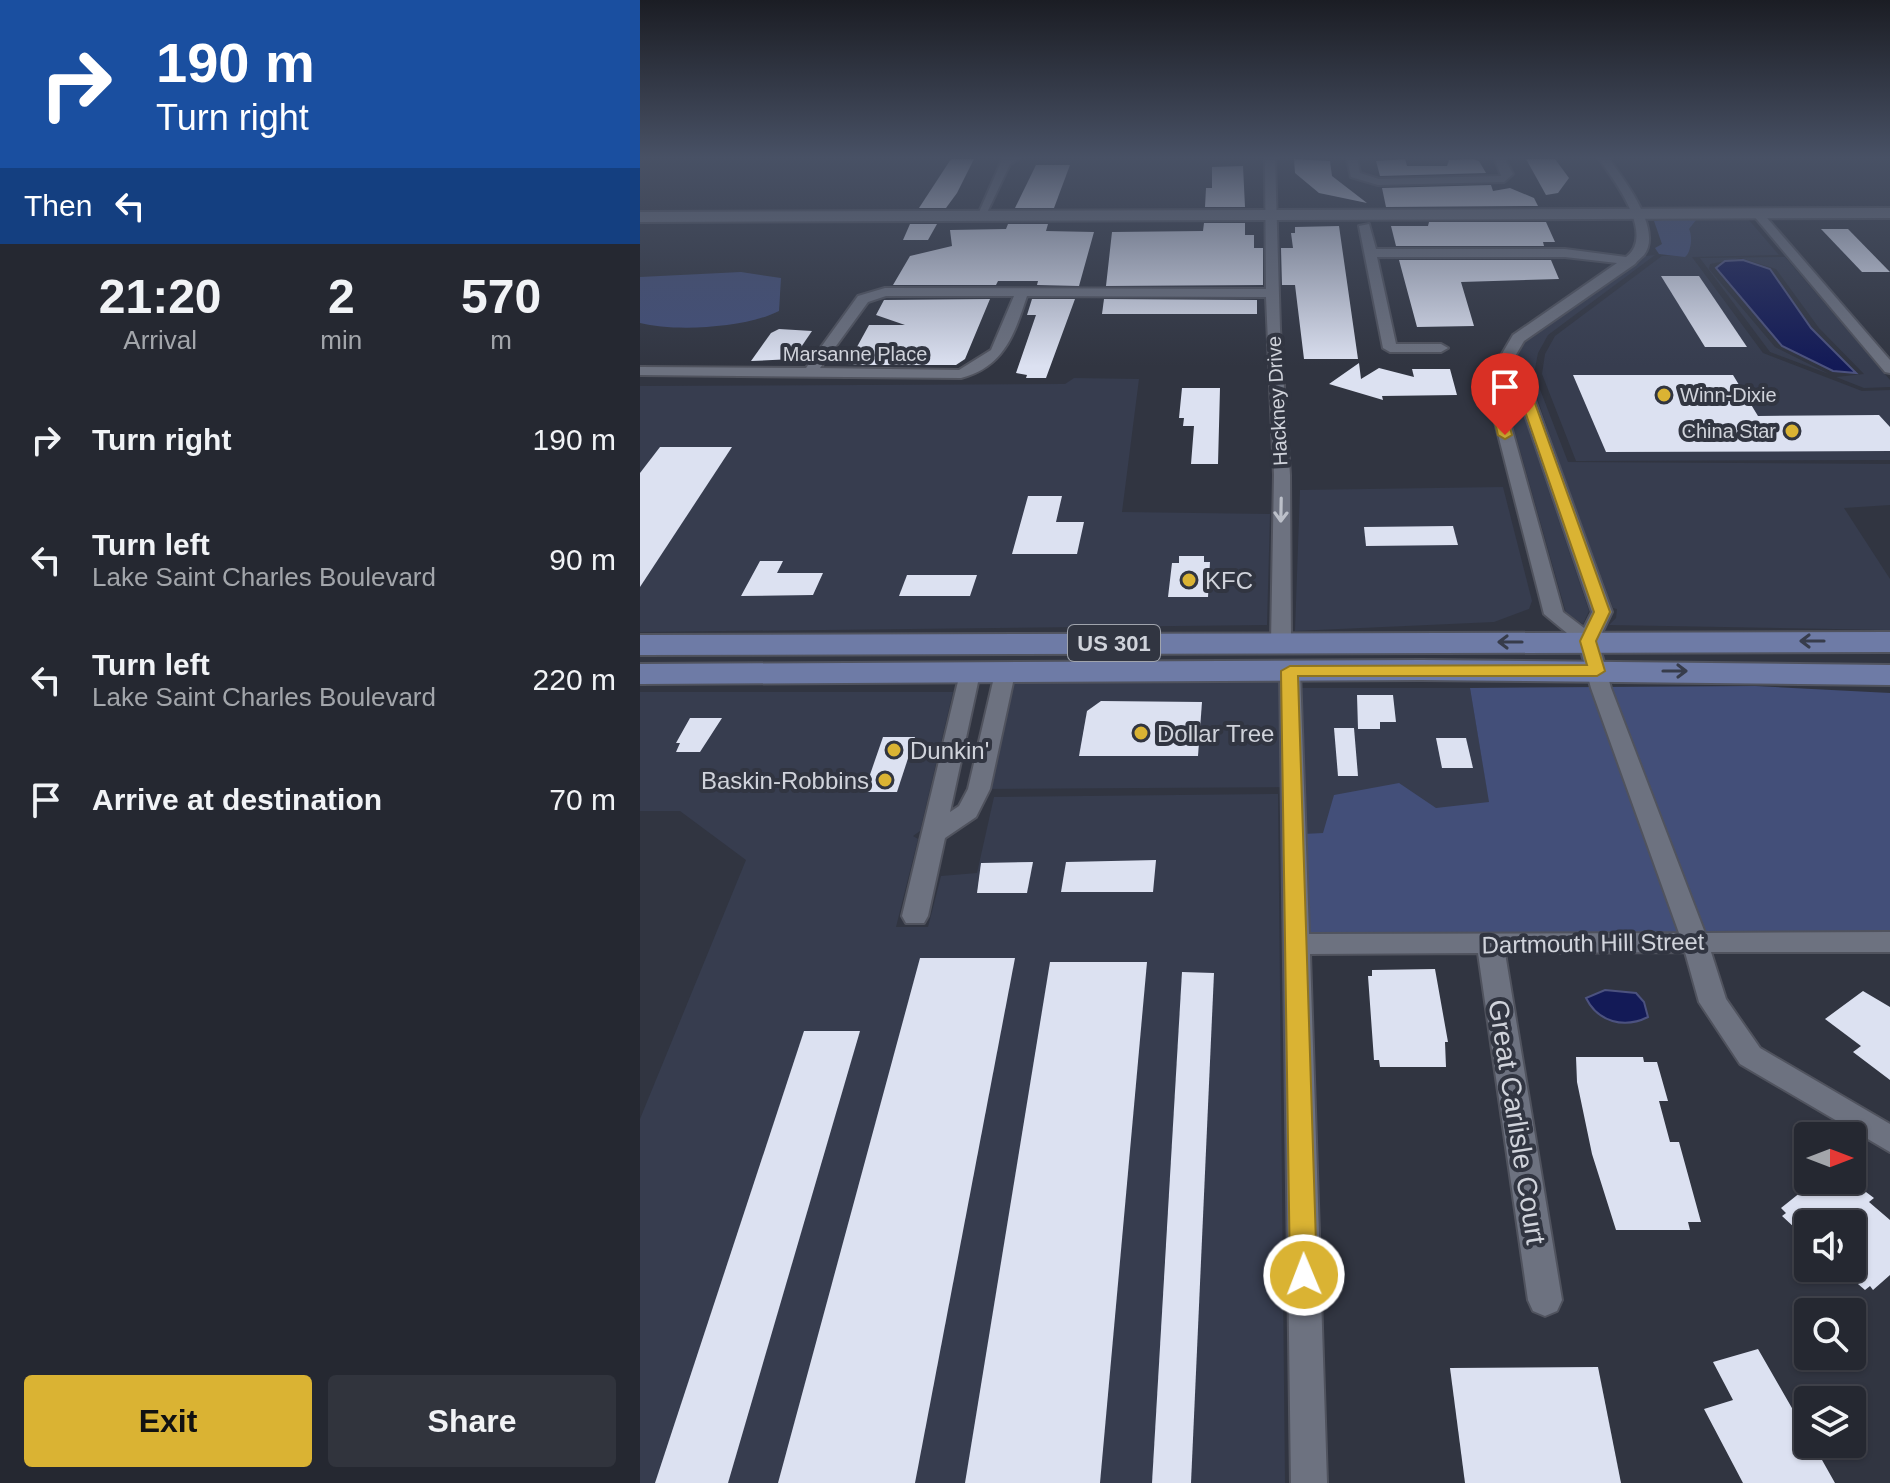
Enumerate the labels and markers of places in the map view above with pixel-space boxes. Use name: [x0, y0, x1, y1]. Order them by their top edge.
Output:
pin: [1471, 353, 1539, 435]
place label: Winn-Dixie: [1680, 384, 1777, 406]
marker: Winn-Dixie: [1655, 386, 1673, 404]
place label: China Star: [1682, 420, 1776, 442]
marker: China Star: [1783, 422, 1801, 440]
place label: KFC: [1205, 567, 1253, 594]
marker: KFC: [1180, 571, 1198, 589]
place label: Dollar Tree: [1157, 720, 1274, 747]
marker: Dollar Tree: [1132, 724, 1150, 742]
place label: Dunkin': [910, 737, 989, 764]
marker: Dunkin': [885, 741, 903, 759]
place label: Baskin-Robbins: [701, 767, 869, 794]
marker: Baskin-Robbins: [876, 771, 894, 789]

